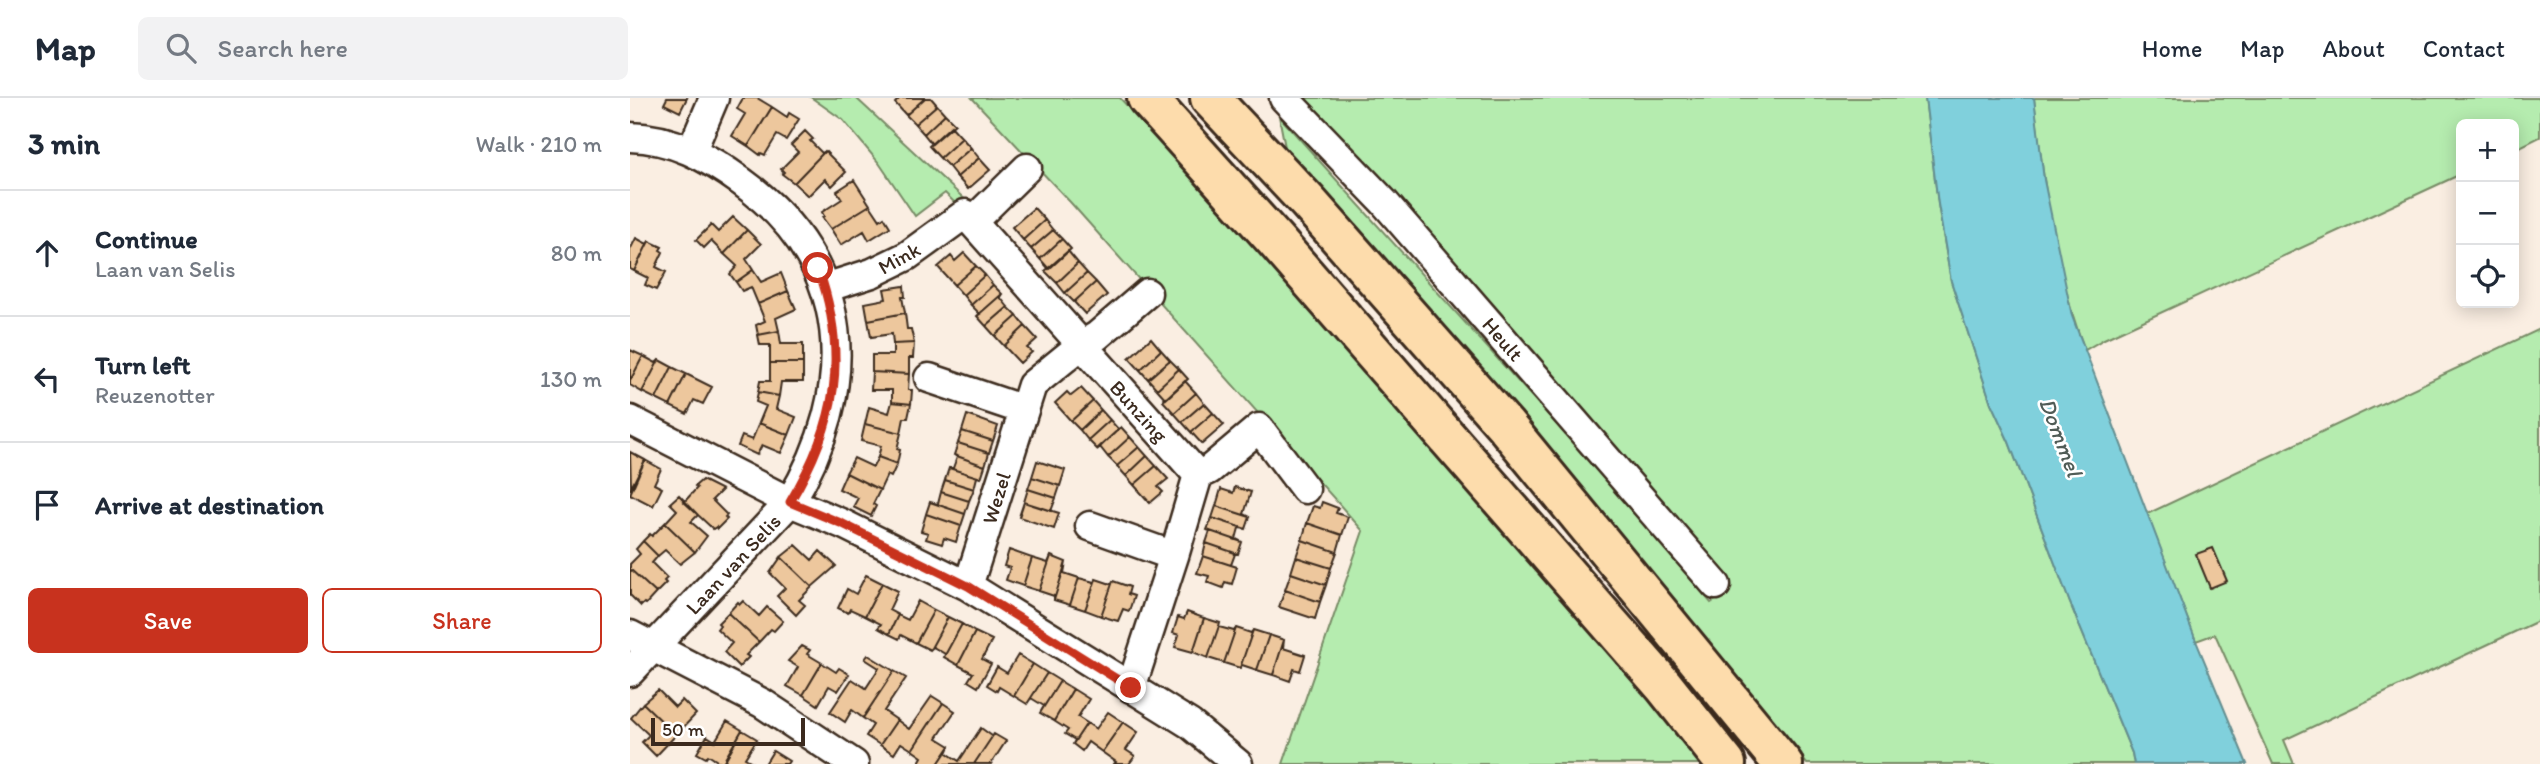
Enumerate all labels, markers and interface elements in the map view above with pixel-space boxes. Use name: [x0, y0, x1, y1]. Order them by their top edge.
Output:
search box: [138, 17, 628, 80]
text: Map: [35, 29, 96, 68]
icon: search: [162, 29, 200, 67]
text: Search here: [218, 32, 348, 64]
text: Home: [2142, 34, 2202, 63]
text: Map: [2240, 34, 2284, 63]
text: About: [2322, 34, 2385, 63]
text: Contact: [2423, 34, 2505, 63]
map controls: [2456, 119, 2519, 308]
button: +: [2456, 119, 2519, 182]
text: 3 min: [28, 125, 100, 162]
text: Walk · 210 m: [476, 130, 602, 158]
button: −: [2456, 182, 2519, 245]
text: Continue: [95, 223, 198, 255]
icon: ahead: [28, 234, 66, 272]
street label: Mink: [873, 236, 925, 280]
text: 80 m: [551, 239, 602, 267]
button: locate: [2456, 245, 2519, 308]
route start: [802, 252, 833, 283]
text: Laan van Selis: [95, 255, 235, 283]
street label: Heult: [1477, 312, 1529, 366]
text: Turn left: [95, 349, 191, 381]
icon: left: [28, 360, 66, 398]
text: 130 m: [540, 365, 602, 393]
street label: Bunzing: [1105, 375, 1173, 447]
text: Reuzenotter: [95, 381, 215, 409]
water label: Dommel: [2033, 394, 2089, 482]
street label: Wezel: [976, 469, 1016, 527]
icon: arrive: [28, 486, 66, 524]
text: Arrive at destination: [95, 489, 324, 521]
street label: Laan van Selis: [680, 509, 786, 619]
button: Save: [28, 588, 308, 653]
button: Share: [322, 588, 602, 653]
route end: [1115, 672, 1146, 703]
scale bar: [651, 715, 805, 747]
text: 50 m: [662, 718, 704, 741]

